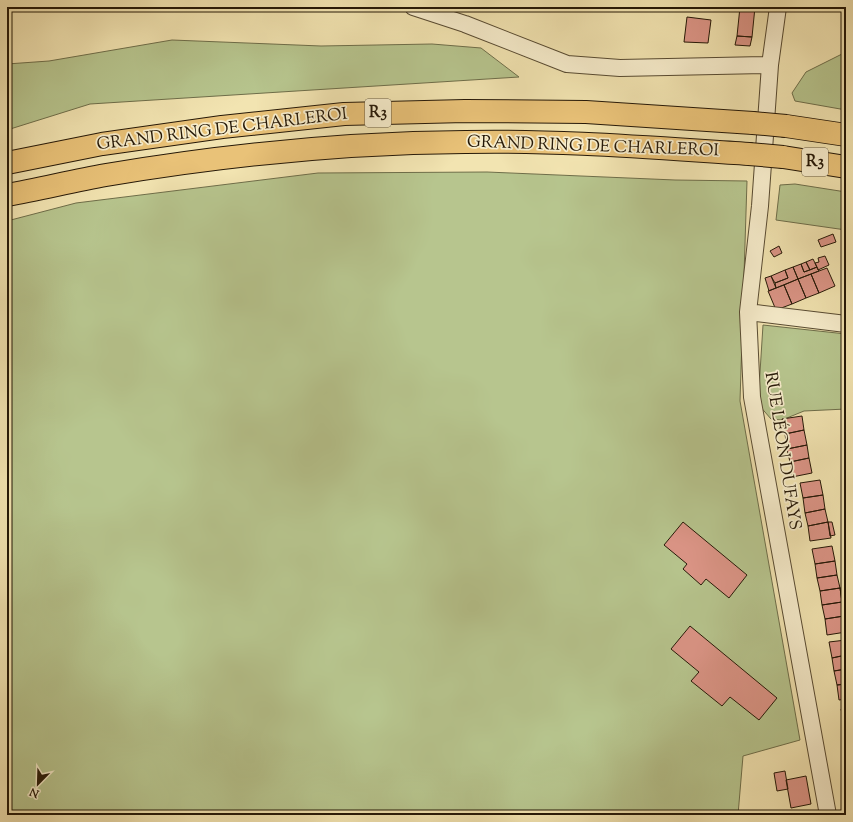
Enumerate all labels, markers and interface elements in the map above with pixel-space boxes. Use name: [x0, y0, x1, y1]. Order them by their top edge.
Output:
road number: R3: [365, 99, 391, 127]
street label: GRAND RING DE CHARLEROI: [95, 103, 349, 157]
street label: GRAND RING DE CHARLEROI: [467, 131, 720, 163]
road number: R3: [802, 148, 828, 176]
street label: RUE LÉON DUFAYS: [758, 370, 806, 532]
north arrow: [18, 764, 58, 804]
text: N: [27, 783, 43, 802]

